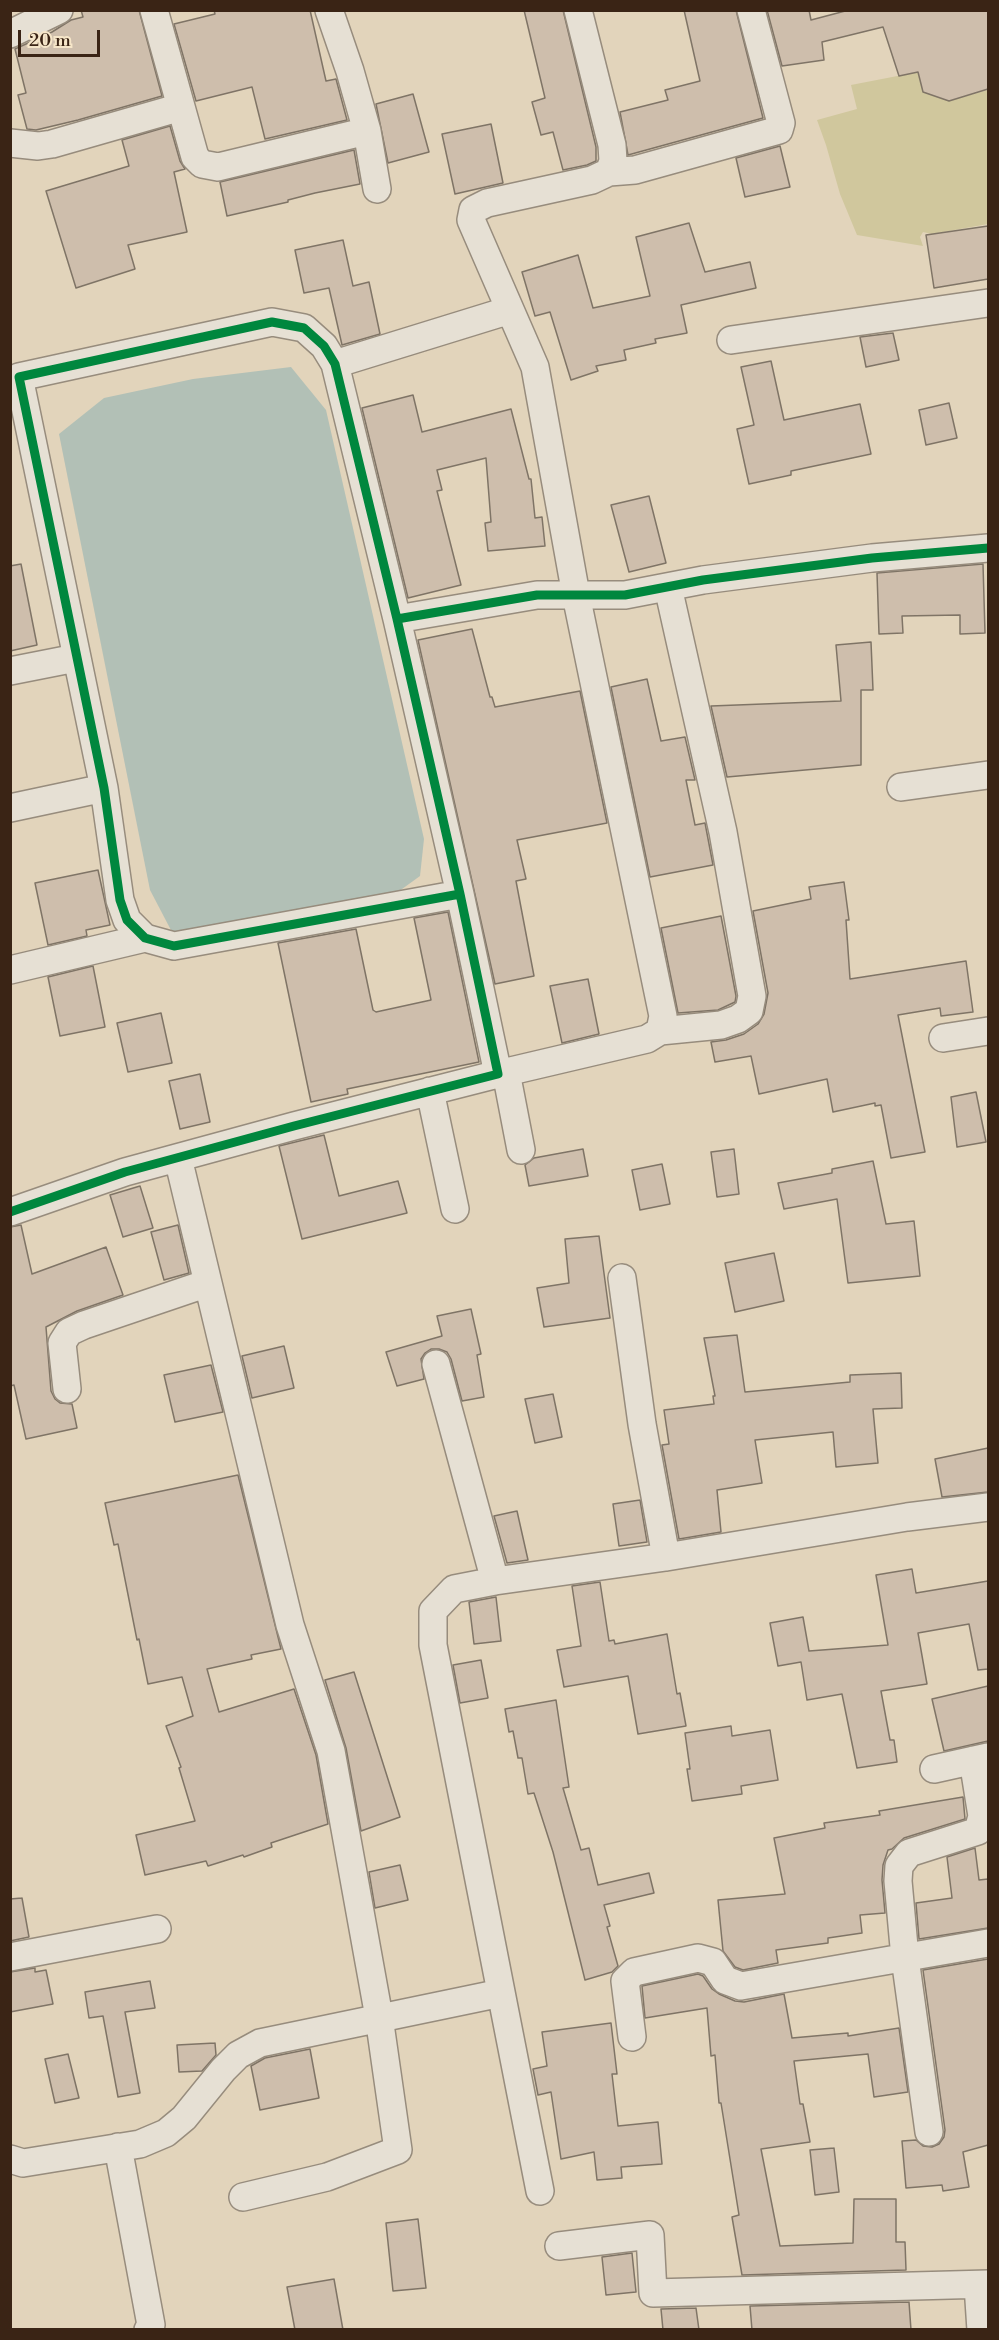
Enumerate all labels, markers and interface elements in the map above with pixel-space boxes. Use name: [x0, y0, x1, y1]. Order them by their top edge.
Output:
scale bar: [21, 18, 104, 56]
text: 20 m: [29, 29, 71, 52]

